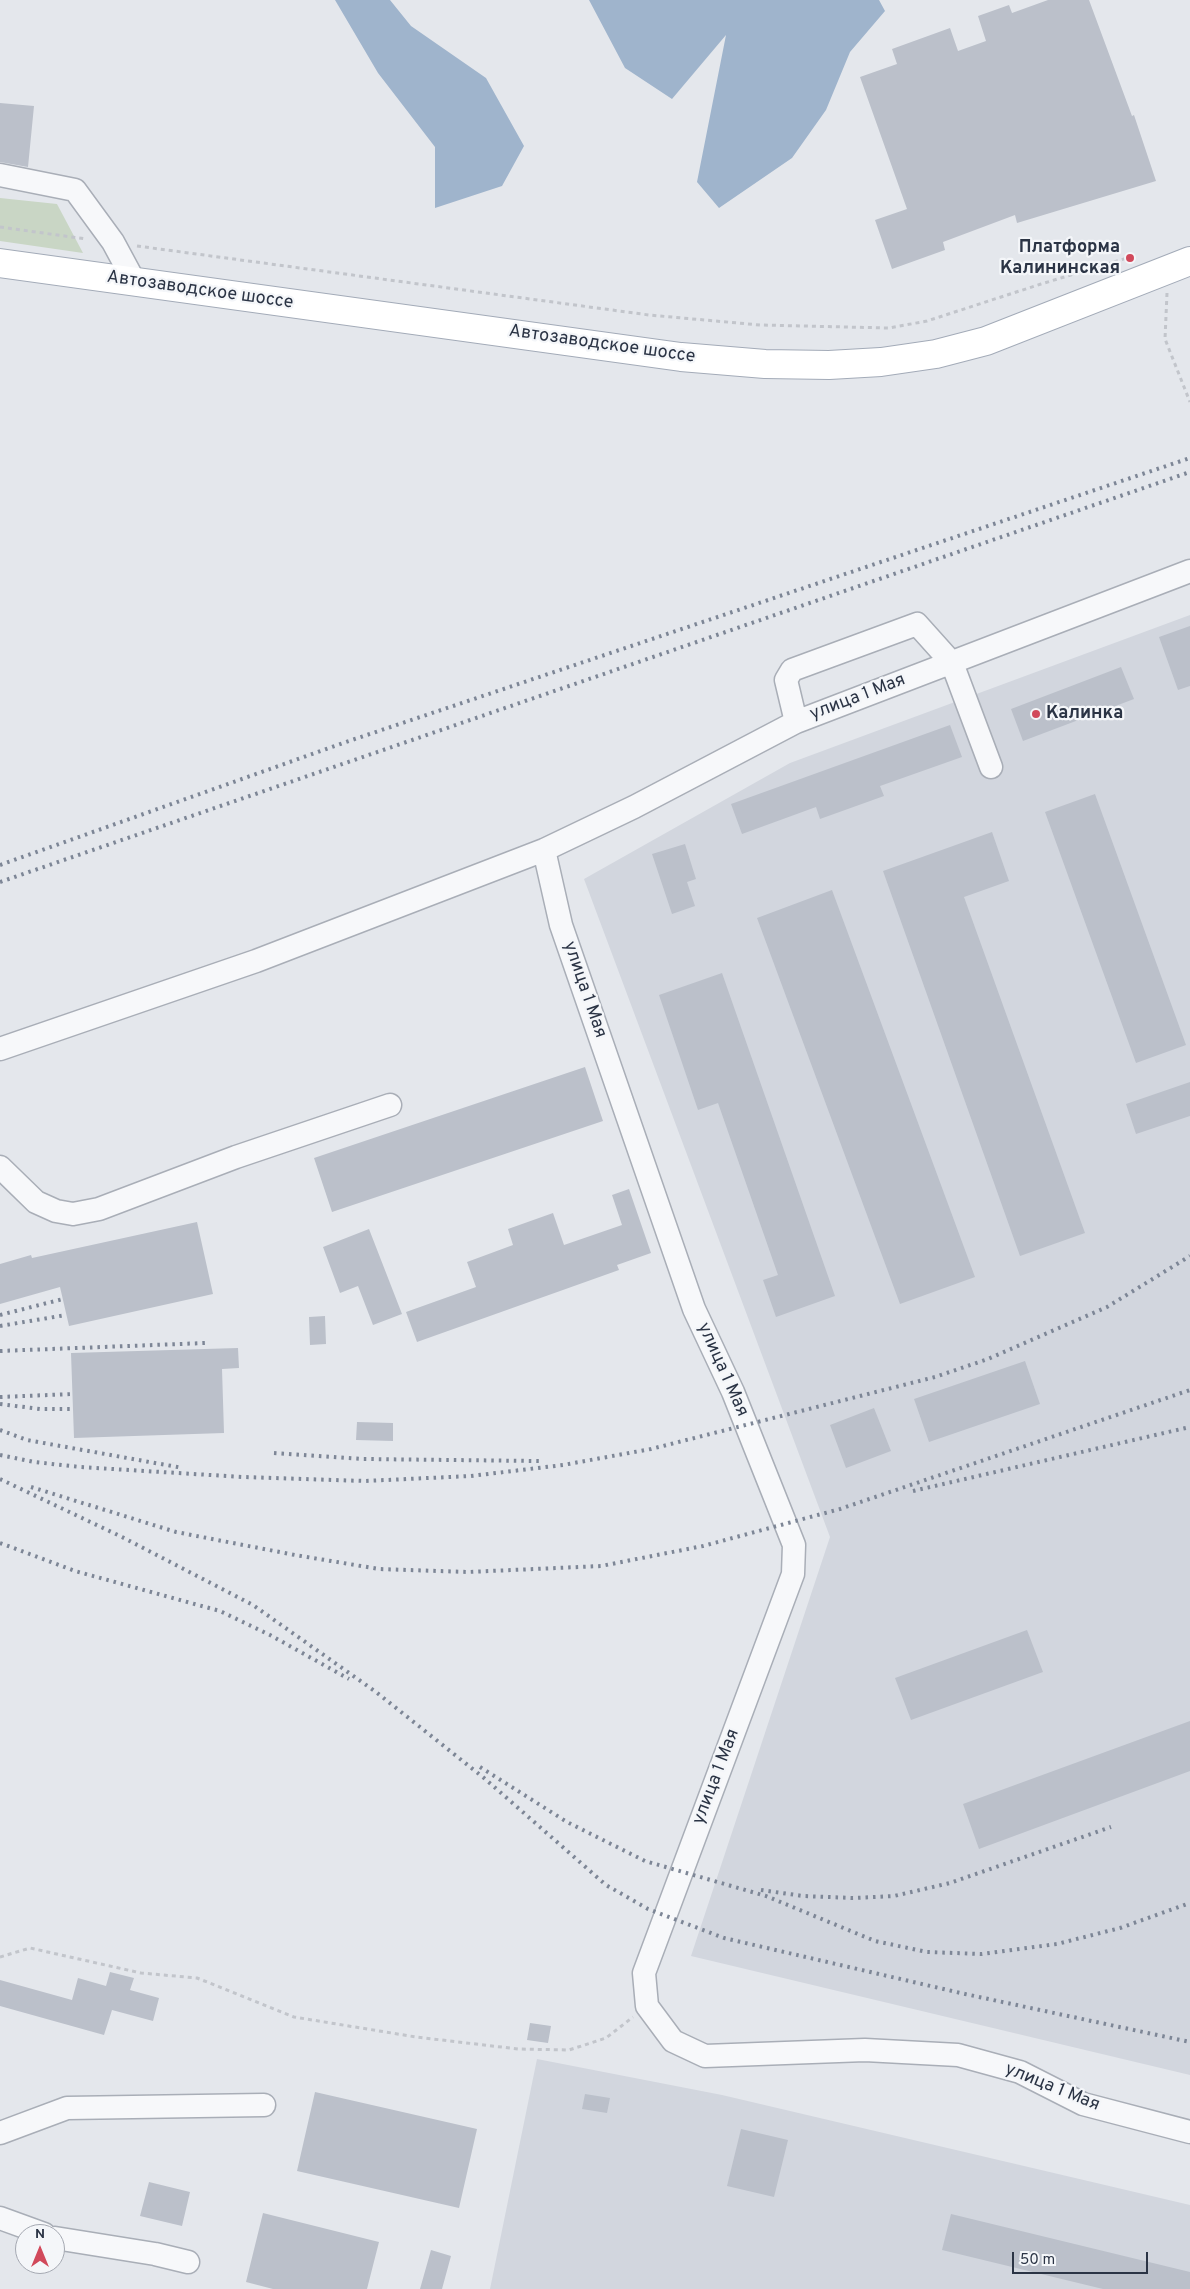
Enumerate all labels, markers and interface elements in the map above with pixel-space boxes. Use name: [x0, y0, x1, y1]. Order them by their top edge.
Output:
place label: Платформа Калининская: [1000, 237, 1120, 280]
marker: Платформа Калининская: [1124, 252, 1136, 264]
street label: Автозаводское шоссе: [105, 267, 295, 315]
street label: Автозаводское шоссе: [507, 321, 697, 369]
street label: улица 1 Мая: [807, 670, 909, 726]
place label: Калинка: [1046, 703, 1123, 725]
marker: Калинка: [1030, 708, 1042, 720]
street label: улица 1 Мая: [557, 939, 611, 1041]
street label: улица 1 Мая: [692, 1320, 752, 1420]
street label: улица 1 Мая: [689, 1726, 745, 1828]
street label: улица 1 Мая: [1001, 2059, 1103, 2117]
north arrow: [15, 2224, 65, 2274]
text: N: [35, 2226, 45, 2243]
scale bar: [1015, 2242, 1151, 2274]
text: 50 m: [1020, 2251, 1055, 2270]

